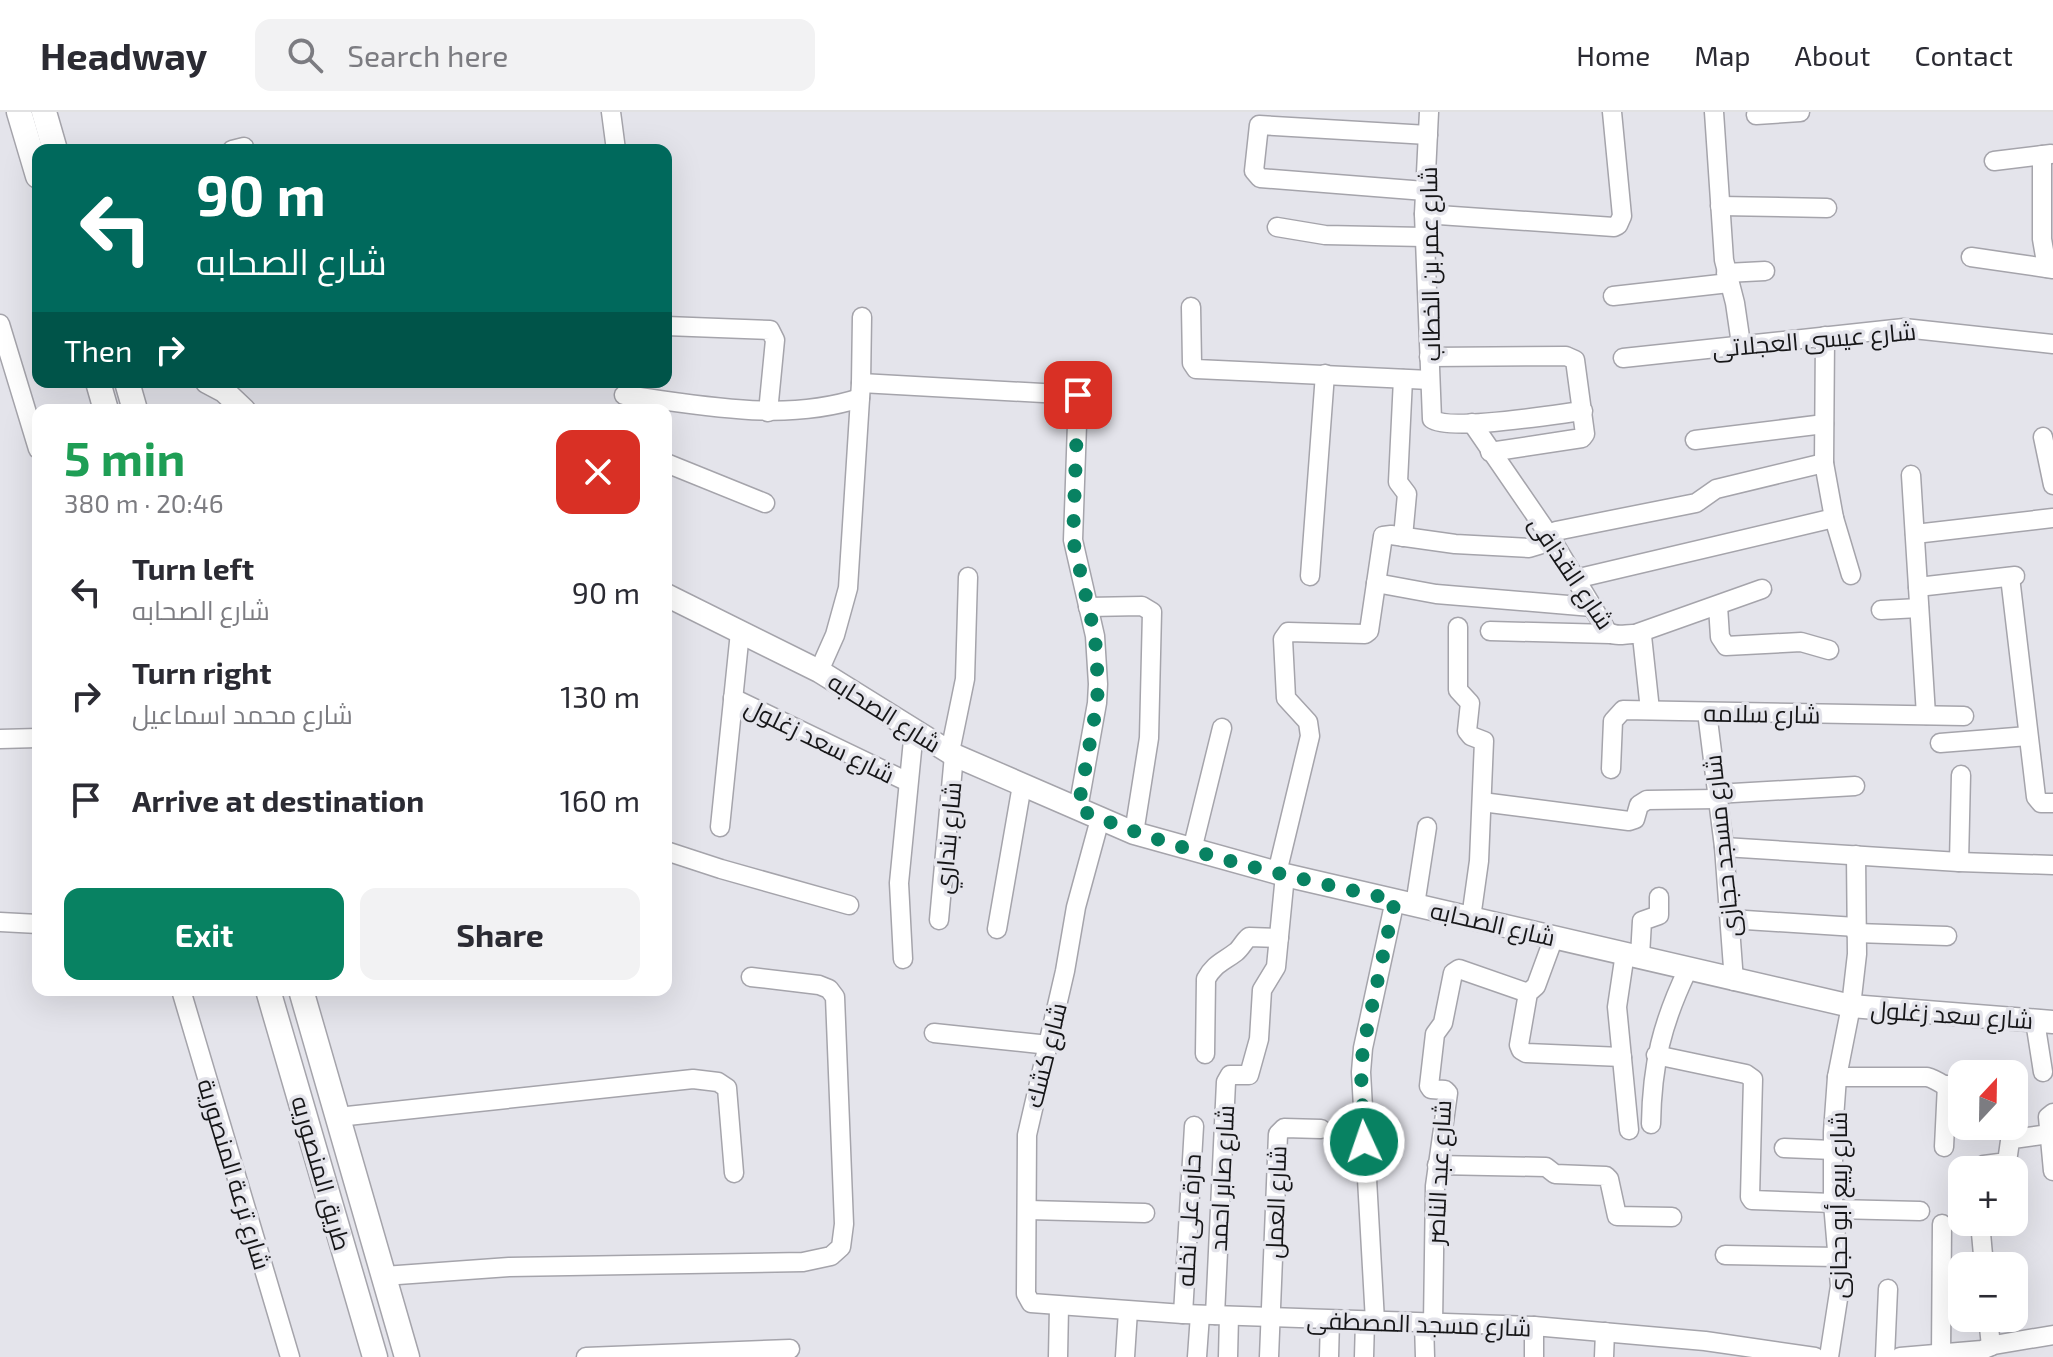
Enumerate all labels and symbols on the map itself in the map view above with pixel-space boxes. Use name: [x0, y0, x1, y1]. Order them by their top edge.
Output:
street label: شارع عمر بن الخطاب: [1413, 166, 1448, 362]
street label: شارع عيسى العجلاتى: [1711, 316, 1917, 365]
pin: [1044, 361, 1112, 429]
street label: شارع القذافى: [1521, 510, 1621, 636]
street label: شارع الصحابه: [822, 666, 947, 761]
street label: شارع سعد زغلول: [739, 691, 900, 791]
street label: شارع سلامه: [1703, 697, 1821, 732]
street label: شارع مسجد حجازى: [1697, 753, 1748, 939]
street label: شارع بنداري: [928, 781, 971, 896]
street label: شارع الصحابه: [1427, 895, 1558, 954]
street label: شارع سعد زغلول: [1870, 994, 2034, 1037]
street label: شارع كشك: [1018, 1000, 1075, 1111]
north arrow: [1948, 1060, 2028, 1140]
street label: شارع ترعة المنصورية: [189, 1075, 278, 1274]
street label: طريق المنصوريه: [284, 1092, 358, 1254]
street label: شارع عبد الناصر: [1420, 1099, 1459, 1247]
position arrow: [1322, 1100, 1406, 1184]
street label: شارع صابر احمد: [1203, 1104, 1242, 1252]
street label: شارع ربيع أبو حجازى: [1823, 1112, 1855, 1298]
street label: شارع العمل: [1259, 1145, 1294, 1259]
street label: حارة على نخله: [1170, 1153, 1207, 1287]
street label: شارع مسجد المصطفى: [1306, 1305, 1532, 1344]

